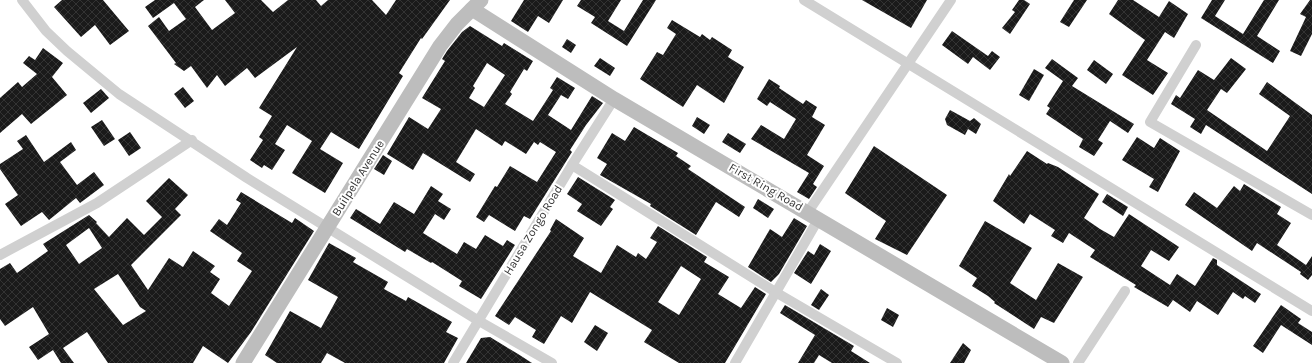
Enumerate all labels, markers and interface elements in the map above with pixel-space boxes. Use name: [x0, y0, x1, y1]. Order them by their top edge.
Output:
street label: Builpela Avenue: [329, 137, 387, 219]
street label: First Ring Road: [726, 160, 806, 214]
street label: Hausa Zongo Road: [501, 183, 565, 277]

